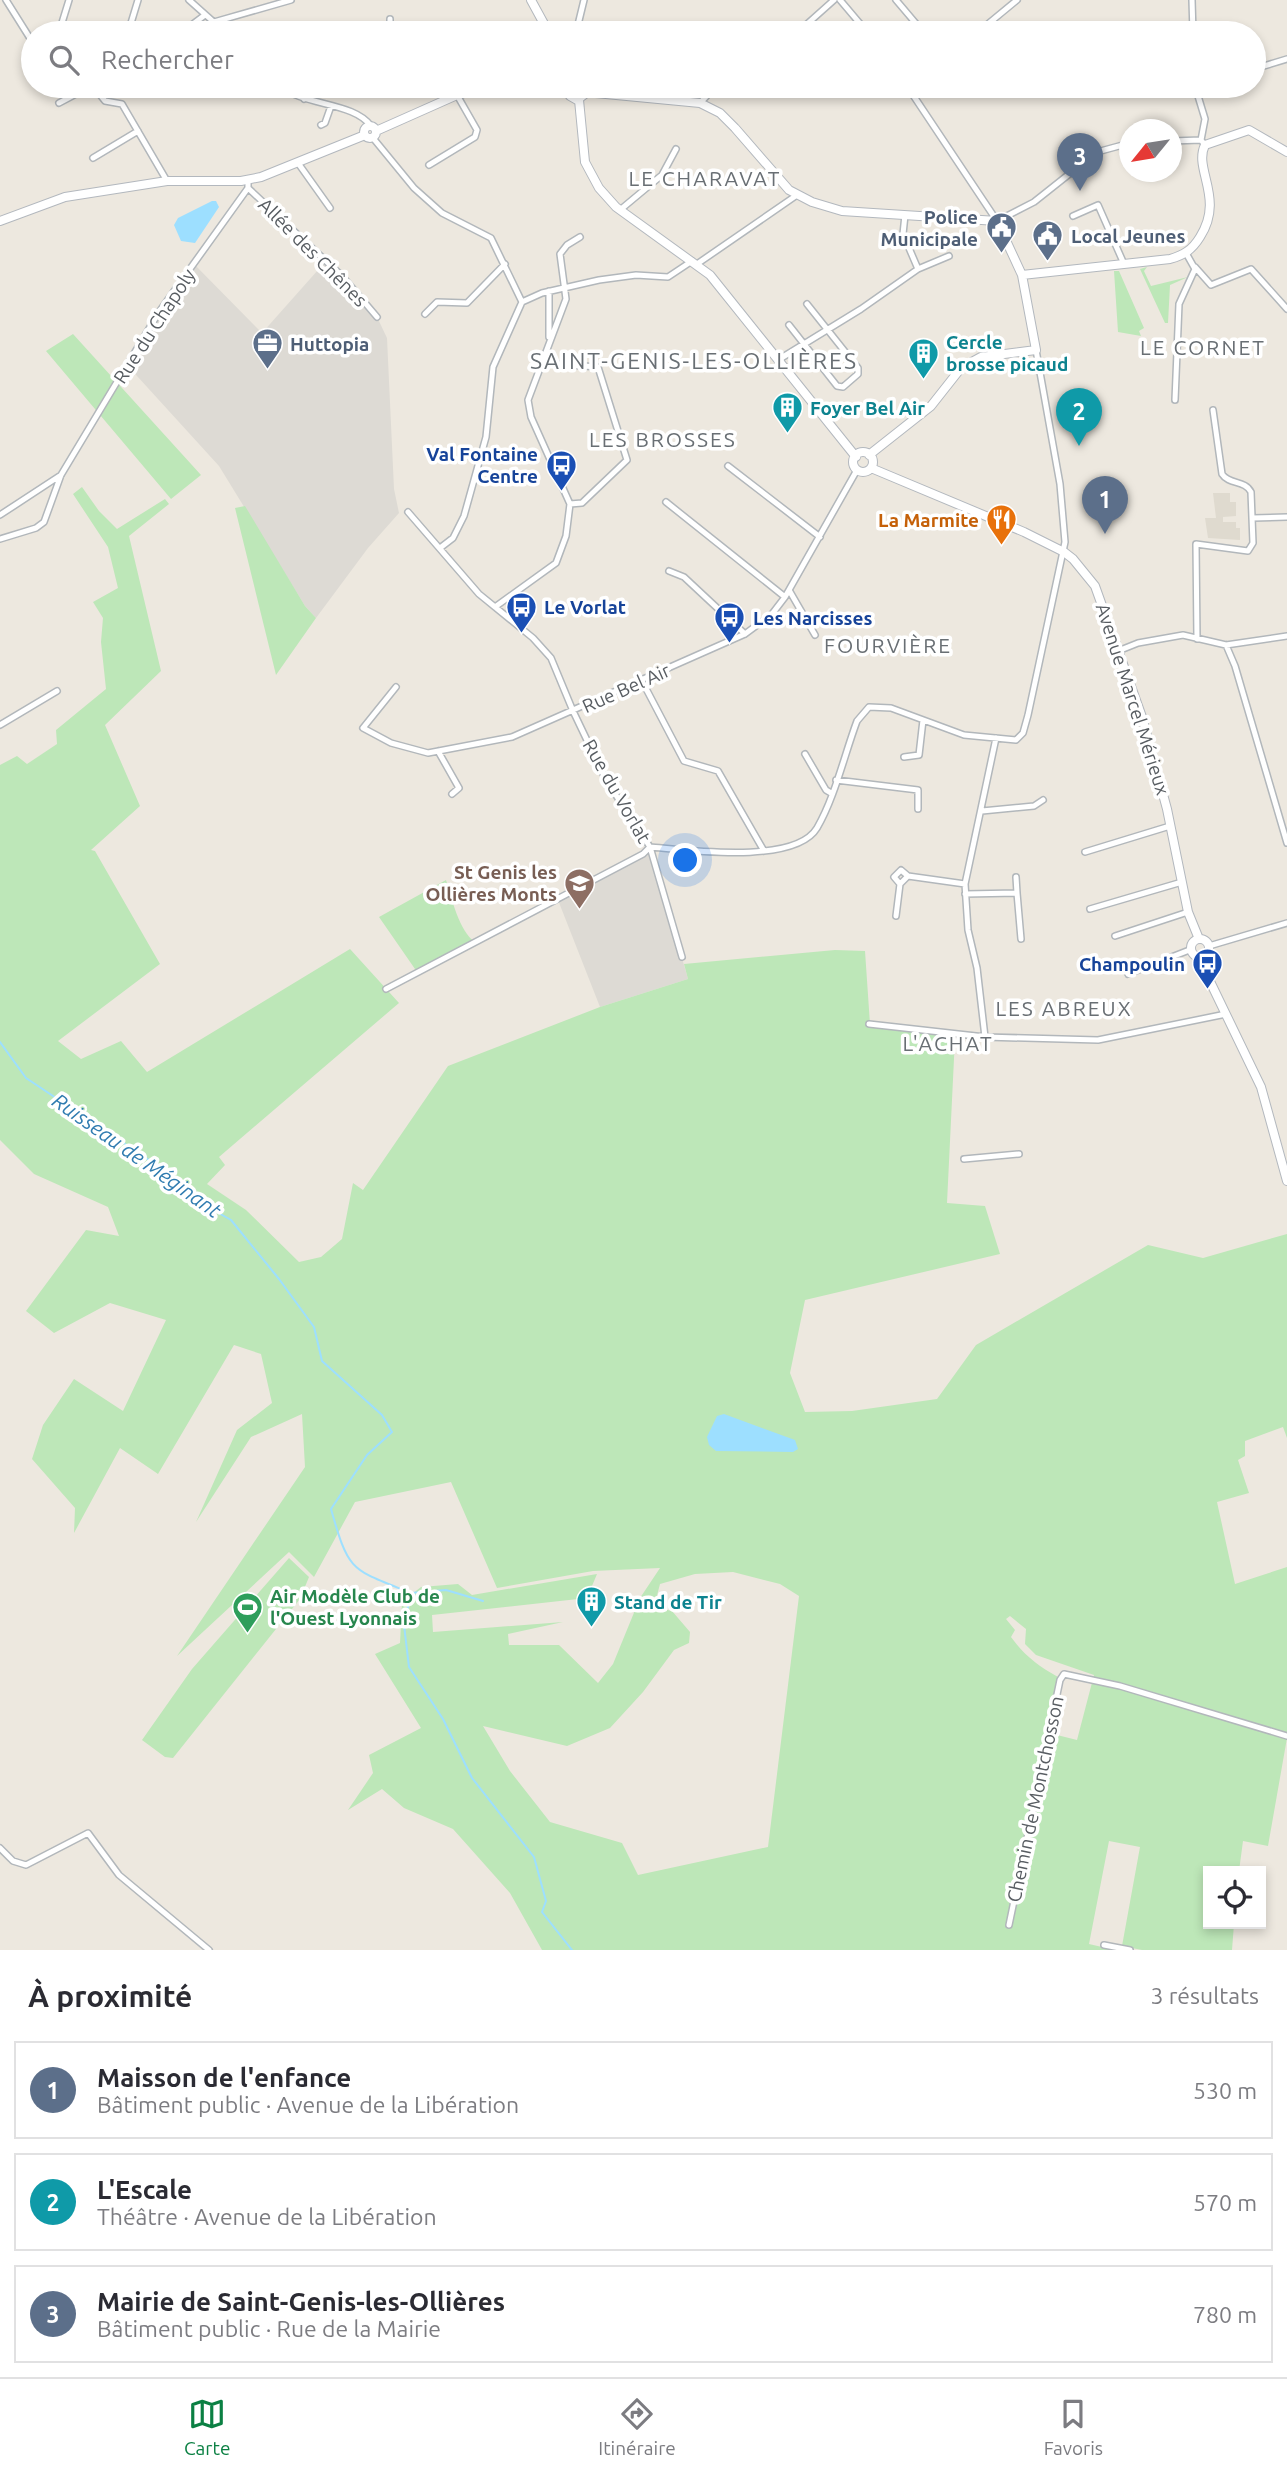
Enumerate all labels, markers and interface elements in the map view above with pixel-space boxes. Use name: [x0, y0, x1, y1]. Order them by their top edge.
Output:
search box: [21, 21, 1266, 98]
icon: search: [45, 41, 83, 79]
text: Rechercher: [101, 45, 234, 74]
north arrow: [1119, 119, 1182, 182]
pin: 3: [1057, 133, 1103, 191]
district label: LE CHARAVAT: [628, 166, 782, 190]
street label: Allée des Chênes: [254, 193, 372, 311]
place label: Police Municipale: [881, 206, 978, 250]
public building icon: Police Municipale: [984, 211, 1018, 255]
public building icon: Local Jeunes: [1031, 219, 1065, 263]
place label: Local Jeunes: [1071, 225, 1185, 247]
street label: Rue du Chapoly: [109, 264, 199, 388]
office icon: Huttopia: [250, 327, 284, 371]
place label: Cercle brosse picaud: [946, 331, 1068, 375]
place label: Huttopia: [290, 333, 369, 355]
district label: LE CORNET: [1140, 335, 1266, 359]
building icon: Cercle brosse picaud: [906, 336, 940, 380]
district label: SAINT-GENIS-LES-OLLIÈRES: [530, 347, 858, 373]
pin: 2: [1056, 388, 1102, 446]
building icon: Foyer Bel Air: [770, 391, 804, 435]
place label: Foyer Bel Air: [810, 397, 925, 419]
district label: LES BROSSES: [589, 427, 737, 451]
place label: Val Fontaine Centre: [426, 443, 538, 487]
bus stop icon: Val Fontaine Centre: [544, 448, 578, 492]
pin: 1: [1082, 476, 1128, 534]
restaurant icon: La Marmite: [985, 503, 1019, 547]
place label: La Marmite: [878, 509, 979, 531]
bus stop icon: Le Vorlat: [504, 590, 538, 634]
place label: Le Vorlat: [544, 596, 626, 618]
street label: Avenue Marcel Mérieux: [1092, 600, 1175, 798]
bus stop icon: Les Narcisses: [713, 601, 747, 645]
place label: Les Narcisses: [753, 607, 873, 629]
district label: FOURVIÈRE: [824, 633, 952, 657]
street label: Rue Bel Air: [579, 659, 673, 717]
street label: Rue du Vorlat: [579, 735, 656, 847]
your location: [668, 843, 702, 877]
place label: St Genis les Ollières Monts: [426, 861, 557, 905]
school or university icon: St Genis les Ollières Monts: [563, 866, 597, 910]
bus stop icon: Champoulin: [1191, 947, 1225, 991]
place label: Champoulin: [1079, 953, 1185, 975]
district label: LES ABREUX: [995, 996, 1133, 1020]
district label: L'ACHAT: [902, 1031, 994, 1055]
water label: Ruisseau de Méginant: [48, 1088, 227, 1223]
place label: Air Modèle Club de l'Ouest Lyonnais: [270, 1585, 440, 1629]
building icon: Stand de Tir: [574, 1585, 608, 1629]
sports icon: Air Modèle Club de l'Ouest Lyonnais: [230, 1590, 264, 1634]
place label: Stand de Tir: [614, 1591, 722, 1613]
street label: Chemin de Montchosson: [1002, 1694, 1068, 1904]
map controls: [1203, 1866, 1266, 1929]
button: locate: [1203, 1866, 1266, 1929]
text: À proximité: [28, 1979, 192, 2013]
text: 3 résultats: [1150, 1983, 1259, 2008]
text: Maisson de l'enfance: [97, 2063, 351, 2092]
text: 1: [47, 2078, 59, 2103]
text: 530 m: [1193, 2078, 1257, 2103]
text: Bâtiment public · Avenue de la Libération: [97, 2092, 519, 2117]
text: L'Escale: [97, 2175, 192, 2204]
text: 2: [47, 2190, 59, 2215]
text: 570 m: [1193, 2190, 1257, 2215]
text: Théâtre · Avenue de la Libération: [97, 2204, 437, 2229]
text: Mairie de Saint-Genis-les-Ollières: [97, 2287, 505, 2316]
text: 3: [47, 2302, 59, 2327]
text: 780 m: [1193, 2302, 1257, 2327]
text: Bâtiment public · Rue de la Mairie: [97, 2316, 441, 2341]
tab: Carte: [184, 2395, 230, 2459]
tab: Itinéraire: [598, 2395, 676, 2459]
tab: Favoris: [1044, 2395, 1103, 2459]

